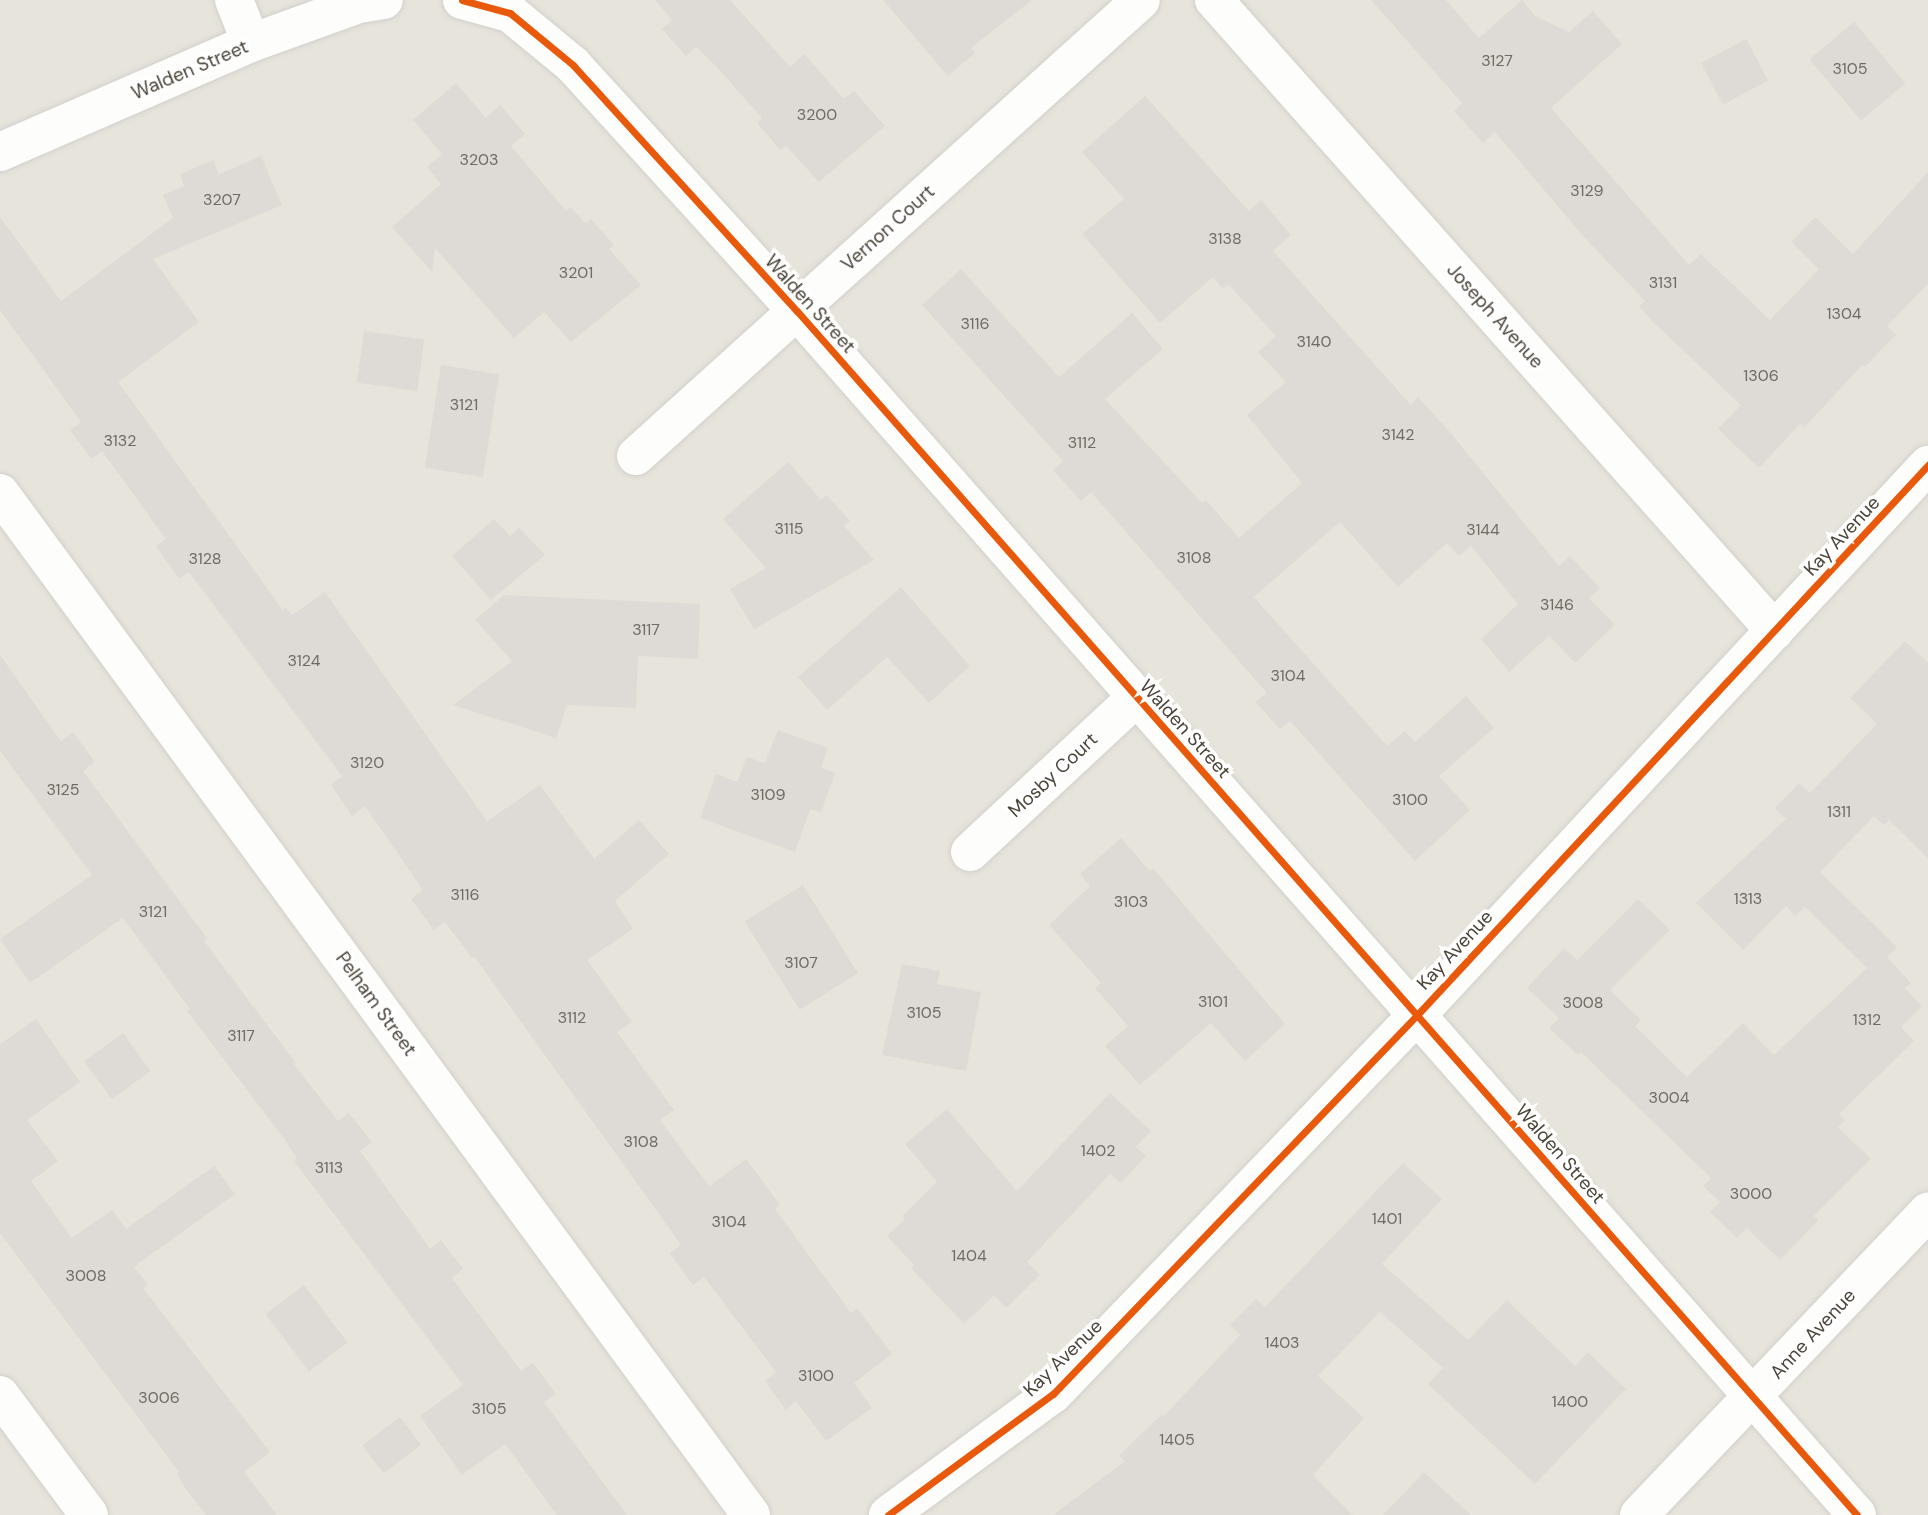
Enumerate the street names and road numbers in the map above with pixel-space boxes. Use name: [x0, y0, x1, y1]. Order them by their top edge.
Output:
street label: Walden Street: [128, 35, 252, 105]
street label: Vernon Court: [837, 180, 939, 276]
street label: Walden Street: [760, 250, 860, 358]
street label: Joseph Avenue: [1442, 259, 1548, 373]
street label: Kay Avenue: [1799, 491, 1885, 581]
street label: Walden Street: [1135, 675, 1235, 783]
street label: Mosby Court: [1004, 728, 1102, 822]
street label: Kay Avenue: [1412, 905, 1498, 995]
street label: Pelham Street: [331, 948, 421, 1060]
street label: Walden Street: [1511, 1100, 1609, 1208]
street label: Anne Avenue: [1766, 1284, 1860, 1384]
street label: Kay Avenue: [1019, 1315, 1107, 1401]

